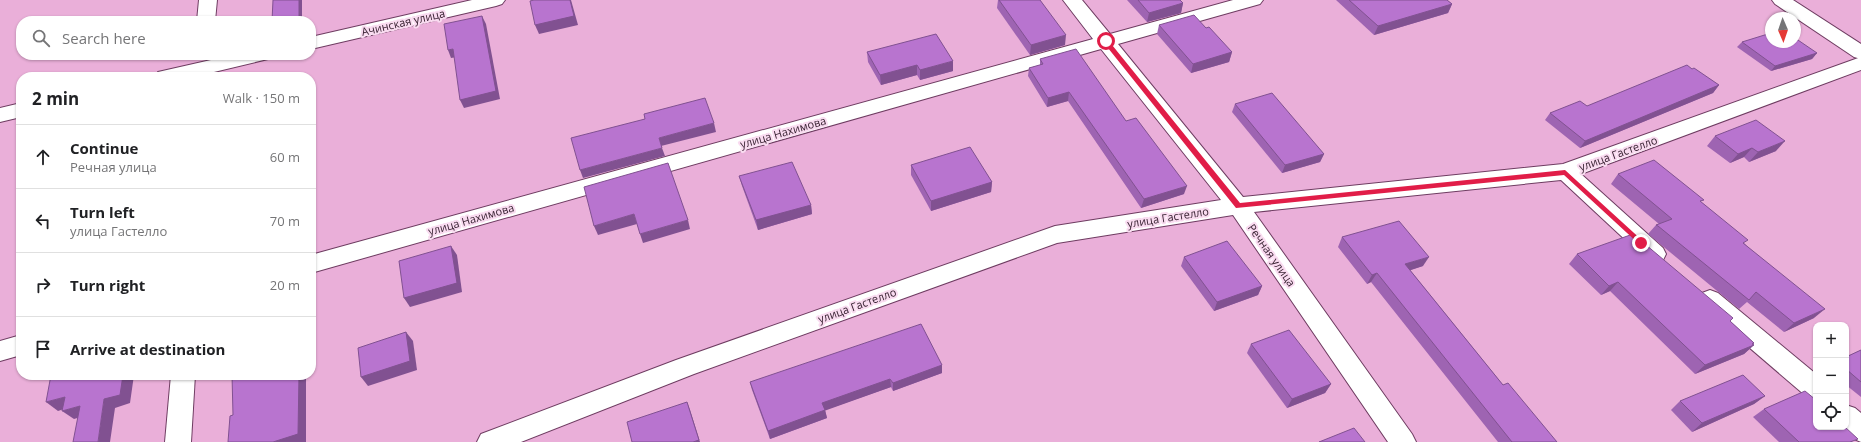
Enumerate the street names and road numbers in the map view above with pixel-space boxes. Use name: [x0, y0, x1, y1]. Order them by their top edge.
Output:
street label: Ачинская улица: [360, 5, 446, 39]
street label: улица Нахимова: [738, 113, 828, 151]
street label: улица Гастелло: [1577, 132, 1660, 174]
street label: улица Нахимова: [426, 200, 516, 238]
street label: улица Гастелло: [1126, 203, 1210, 231]
street label: Речная улица: [1245, 221, 1299, 289]
street label: улица Гастелло: [816, 284, 899, 326]

